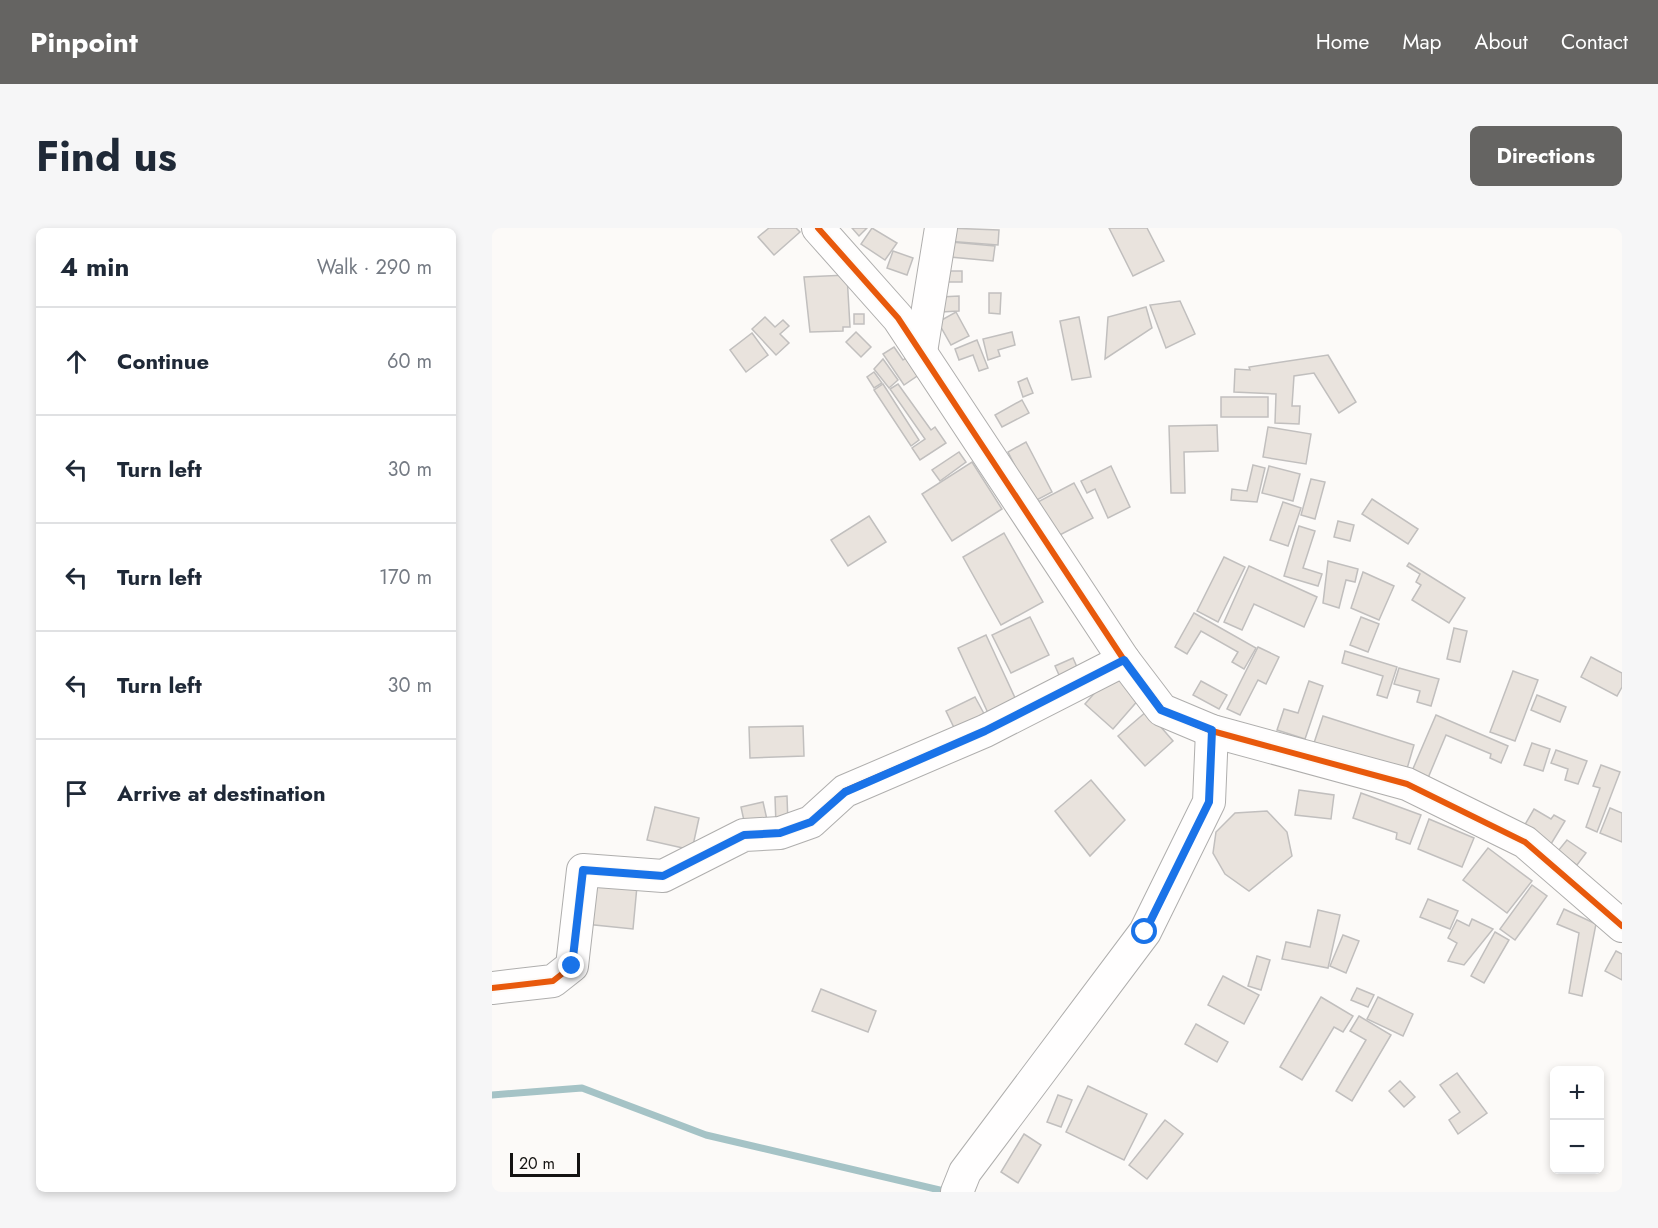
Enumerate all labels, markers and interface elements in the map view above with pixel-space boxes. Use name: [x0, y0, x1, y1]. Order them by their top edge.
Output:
text: Pinpoint: [30, 22, 138, 63]
text: Home: [1316, 27, 1369, 57]
text: Map: [1402, 27, 1442, 57]
text: About: [1475, 27, 1528, 57]
text: Contact: [1561, 27, 1628, 57]
text: Find us: [36, 126, 177, 187]
button: Directions: [1470, 126, 1622, 186]
text: 4 min: [60, 248, 129, 286]
text: Walk · 290 m: [317, 253, 432, 282]
icon: ahead: [60, 345, 93, 378]
text: Continue: [117, 345, 209, 377]
text: 60 m: [387, 347, 432, 376]
icon: left: [60, 453, 93, 486]
text: Turn left: [117, 453, 202, 485]
text: 30 m: [387, 455, 432, 484]
icon: left: [60, 561, 93, 594]
text: Turn left: [117, 561, 202, 593]
text: 170 m: [379, 563, 432, 592]
icon: left: [60, 669, 93, 702]
text: Turn left: [117, 669, 202, 701]
text: 30 m: [387, 671, 432, 700]
icon: arrive: [60, 777, 93, 810]
text: Arrive at destination: [117, 777, 326, 809]
route start: [1131, 918, 1157, 944]
route end: [558, 952, 584, 978]
map controls: [1550, 1066, 1604, 1174]
button: +: [1550, 1066, 1604, 1120]
button: −: [1550, 1120, 1604, 1174]
scale bar: [510, 1150, 580, 1178]
text: 20 m: [519, 1152, 555, 1175]

